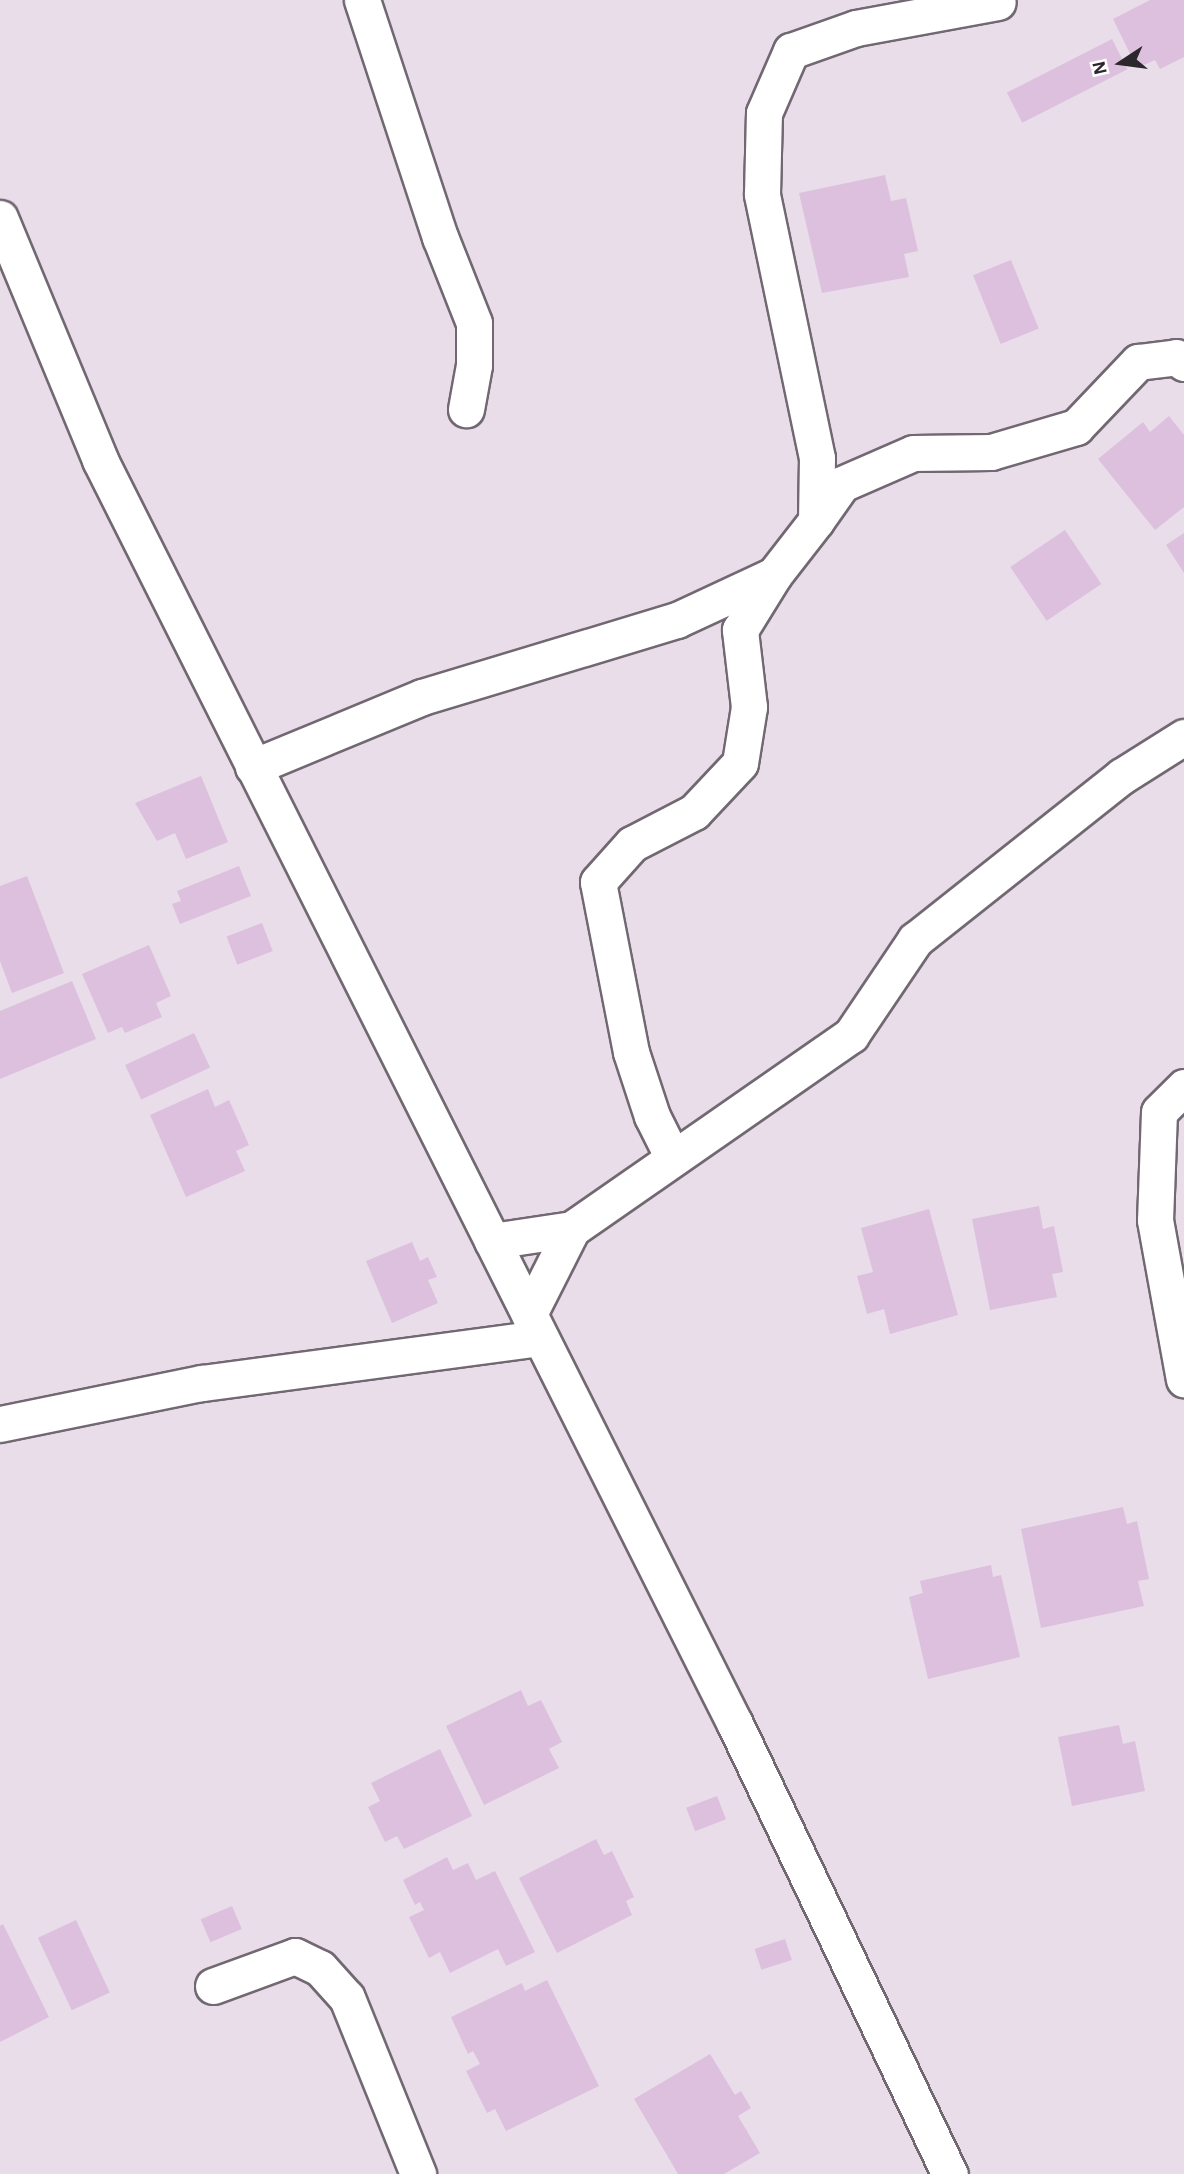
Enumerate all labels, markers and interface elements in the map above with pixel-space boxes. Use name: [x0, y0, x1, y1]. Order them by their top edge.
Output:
north arrow: [1086, 28, 1156, 98]
text: N: [1089, 59, 1111, 76]

